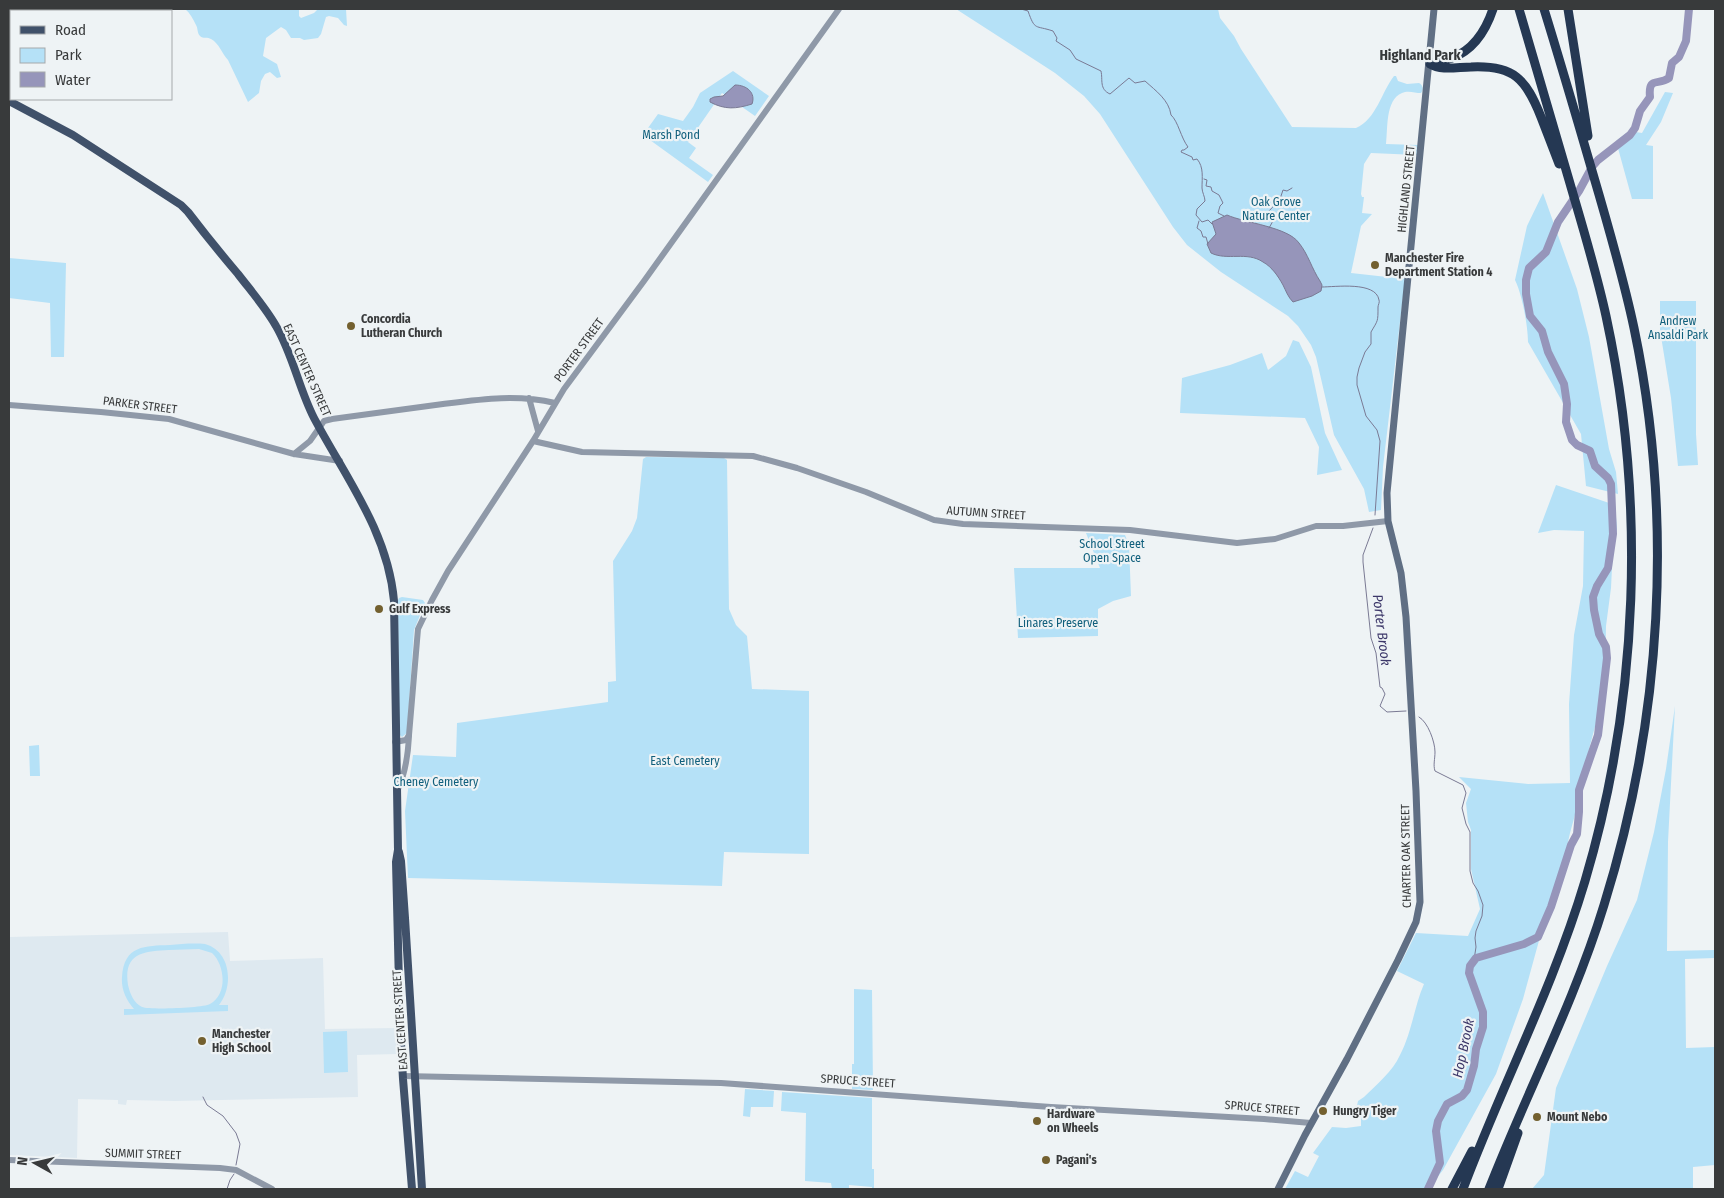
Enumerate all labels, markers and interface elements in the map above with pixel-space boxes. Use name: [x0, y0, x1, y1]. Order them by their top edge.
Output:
legend: [10, 10, 172, 100]
text: Road: [55, 21, 86, 39]
text: Park: [55, 46, 82, 64]
district label: Highland Park: [1379, 47, 1461, 64]
text: Water: [55, 71, 91, 89]
park label: Marsh Pond: [642, 128, 700, 142]
street label: HIGHLAND STREET: [1394, 144, 1418, 233]
park label: Oak Grove Nature Center: [1242, 195, 1311, 223]
place label: Manchester Fire Department Station 4: [1385, 251, 1492, 279]
marker: Manchester Fire Department Station 4: [1369, 259, 1381, 271]
place label: Concordia Lutheran Church: [361, 312, 442, 340]
park label: Andrew Ansaldi Park: [1648, 314, 1708, 342]
street label: PORTER STREET: [551, 315, 607, 385]
marker: Concordia Lutheran Church: [345, 320, 357, 332]
street label: EAST CENTER STREET: [280, 321, 334, 419]
street label: PARKER STREET: [102, 394, 178, 417]
street label: AUTUMN STREET: [946, 503, 1026, 523]
park label: School Street Open Space: [1079, 537, 1145, 565]
water label: Porter Brook: [1369, 593, 1394, 667]
place label: Gulf Express: [389, 602, 451, 616]
marker: Gulf Express: [373, 603, 385, 615]
park label: Linares Preserve: [1018, 616, 1098, 630]
park label: East Cemetery: [650, 754, 720, 768]
park label: Cheney Cemetery: [394, 775, 479, 789]
street label: CHARTER OAK STREET: [1398, 803, 1414, 908]
street label: EAST CENTER STREET: [389, 969, 410, 1070]
water label: Hop Brook: [1449, 1017, 1478, 1079]
place label: Manchester High School: [212, 1027, 272, 1055]
marker: Manchester High School: [196, 1035, 208, 1047]
street label: SPRUCE STREET: [820, 1071, 896, 1091]
street label: SPRUCE STREET: [1224, 1098, 1300, 1118]
place label: Hungry Tiger: [1333, 1104, 1397, 1118]
marker: Hungry Tiger: [1317, 1105, 1329, 1117]
place label: Hardware on Wheels: [1047, 1107, 1099, 1135]
place label: Mount Nebo: [1547, 1110, 1608, 1124]
marker: Mount Nebo: [1531, 1111, 1543, 1123]
marker: Hardware on Wheels: [1031, 1115, 1043, 1127]
north arrow: [10, 1138, 60, 1188]
street label: SUMMIT STREET: [105, 1146, 182, 1162]
place label: Pagani's: [1056, 1153, 1097, 1167]
marker: Pagani's: [1040, 1154, 1052, 1166]
text: N: [14, 1156, 32, 1167]

